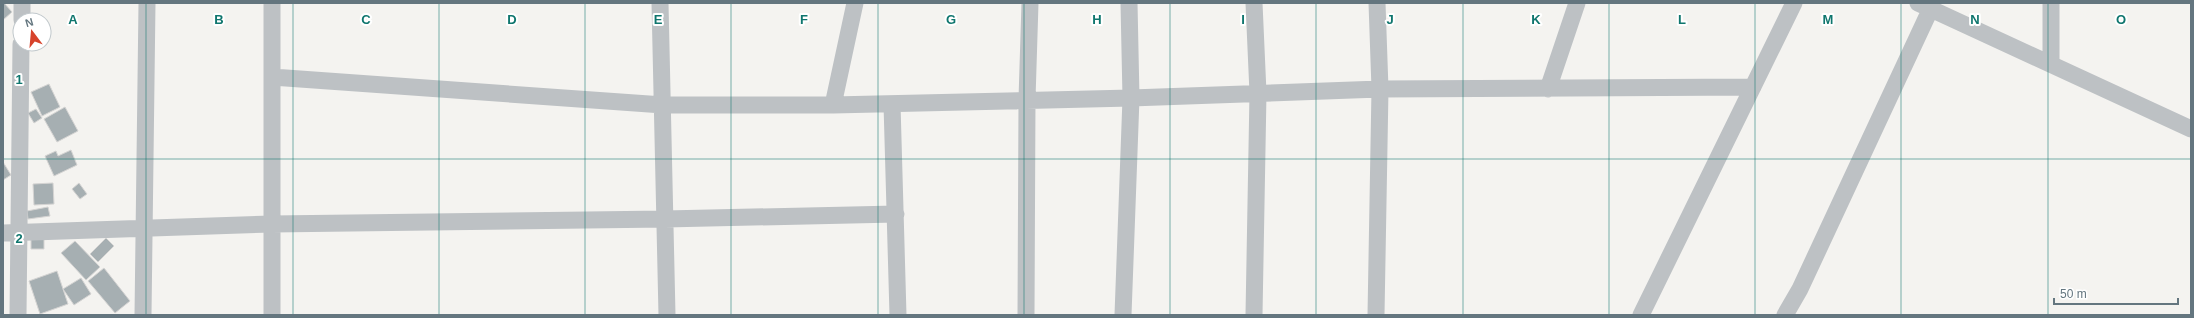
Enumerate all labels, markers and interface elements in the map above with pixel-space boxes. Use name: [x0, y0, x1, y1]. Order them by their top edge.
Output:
north arrow: [12, 12, 52, 52]
text: A: [68, 12, 78, 27]
text: B: [214, 12, 224, 27]
text: C: [361, 12, 371, 27]
text: D: [507, 12, 517, 27]
text: E: [654, 12, 663, 27]
text: F: [800, 12, 808, 27]
text: G: [946, 12, 956, 27]
text: H: [1092, 12, 1102, 27]
text: I: [1241, 12, 1245, 27]
text: J: [1386, 12, 1394, 27]
text: K: [1531, 12, 1541, 27]
text: L: [1678, 12, 1686, 27]
text: M: [1823, 12, 1833, 27]
text: N: [1970, 12, 1980, 27]
text: O: [2116, 12, 2126, 27]
text: N: [24, 16, 35, 29]
text: 1: [15, 72, 23, 87]
text: 2: [15, 231, 23, 246]
scale bar: [2054, 280, 2178, 306]
text: 50 m: [2060, 287, 2087, 301]

